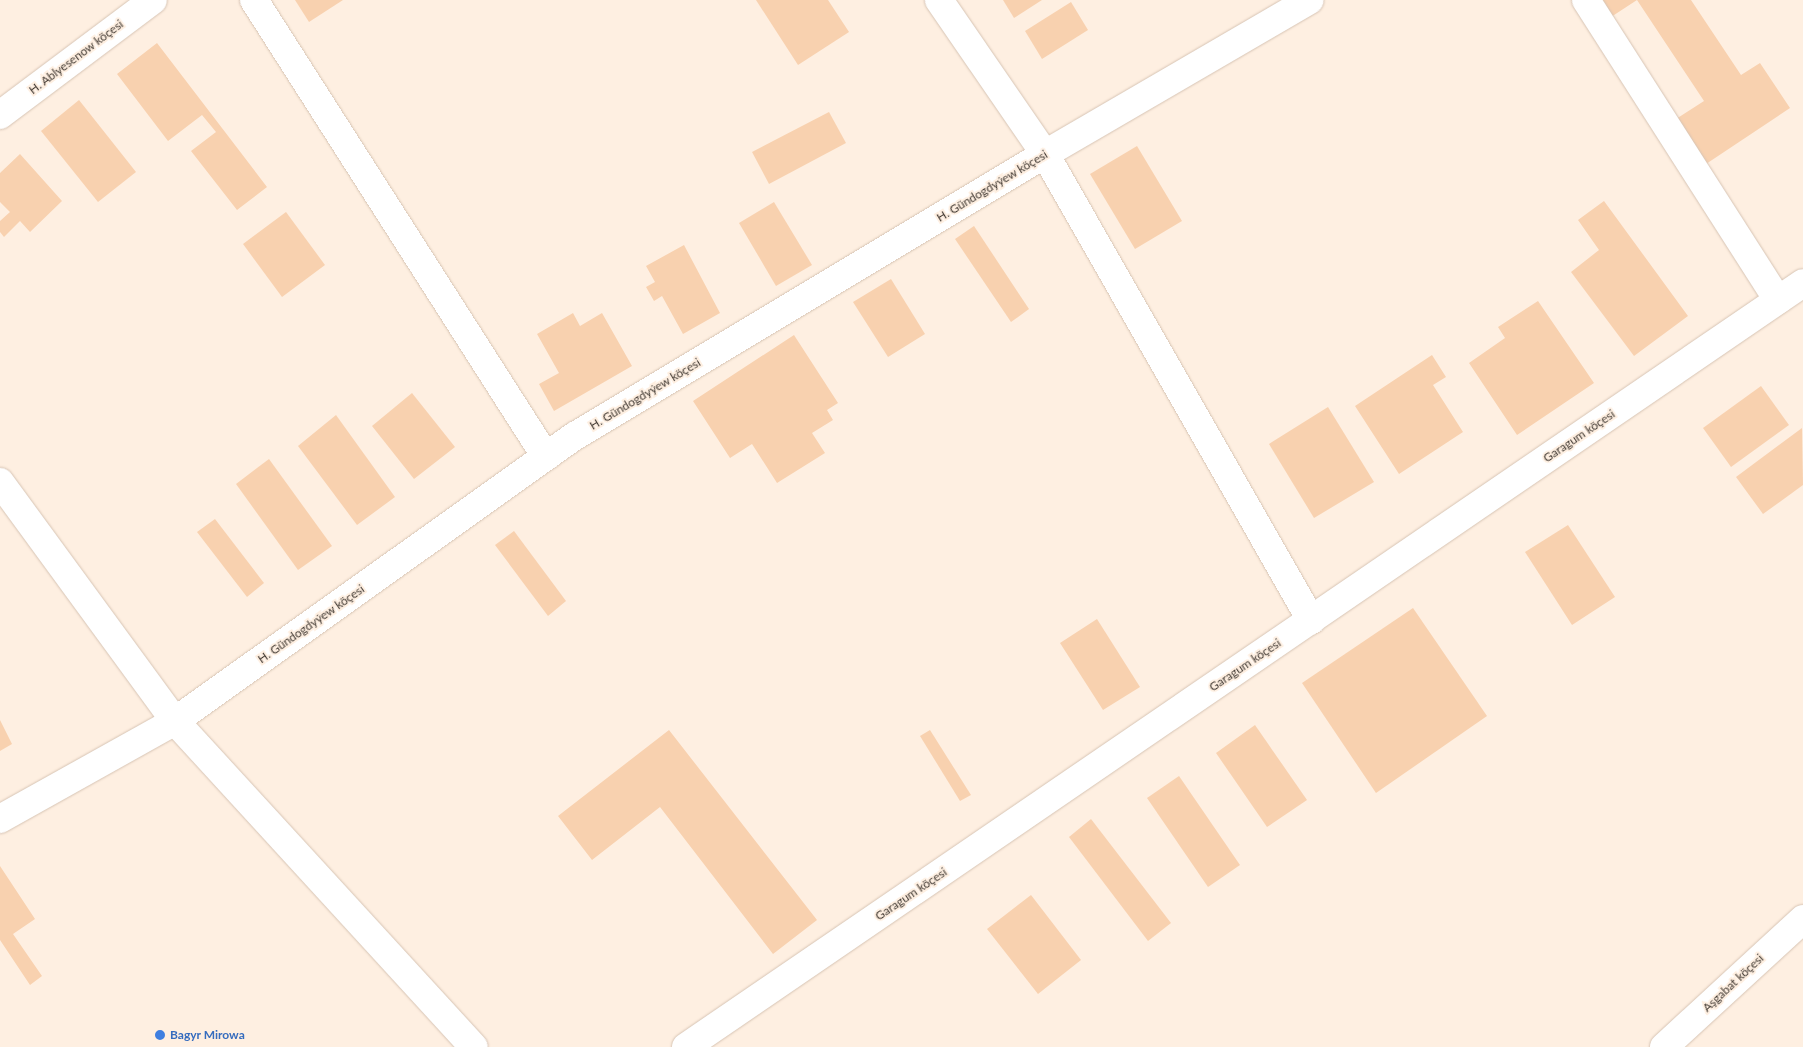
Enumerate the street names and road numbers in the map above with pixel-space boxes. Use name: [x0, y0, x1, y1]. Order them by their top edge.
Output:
street label: H. Ablyesenow köçesi: [26, 17, 126, 97]
street label: H. Gündogdyýew köçesi: [934, 147, 1050, 225]
street label: H. Gündogdyýew köçesi: [587, 355, 703, 433]
street label: Garagum köçesi: [1540, 407, 1618, 465]
street label: H. Gündogdyýew köçesi: [255, 582, 367, 666]
street label: Garagum köçesi: [1206, 636, 1284, 694]
street label: Garagum köçesi: [872, 865, 950, 923]
street label: Aşgabat köçesi: [1700, 951, 1766, 1015]

